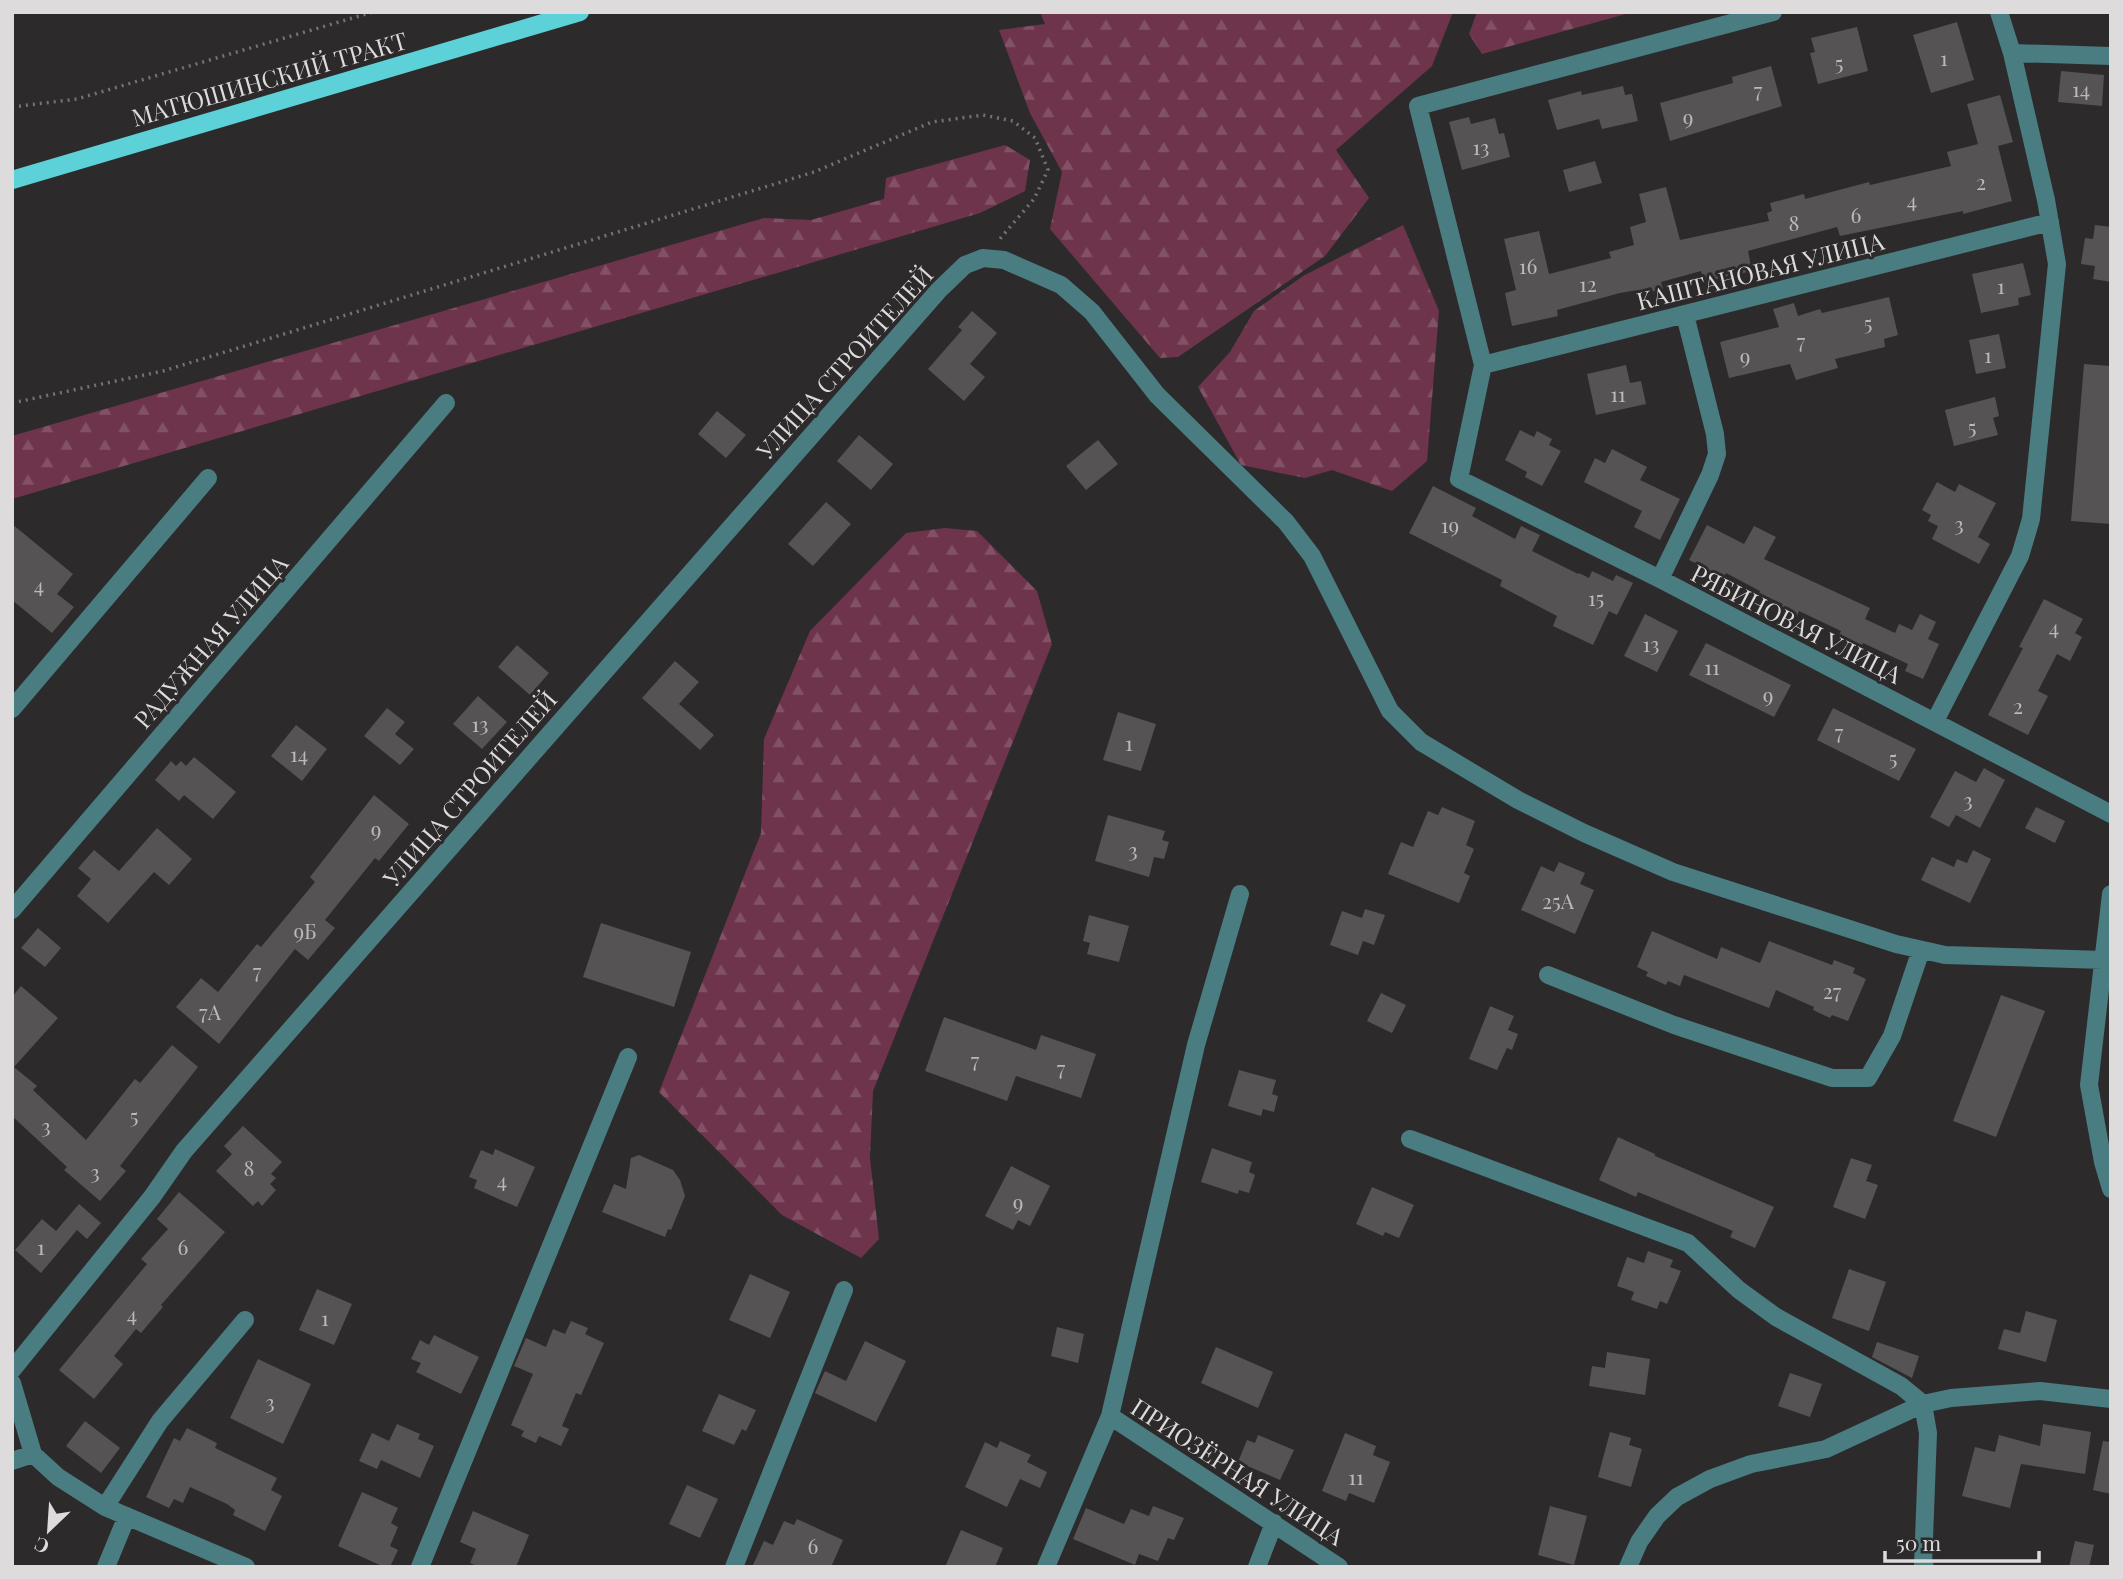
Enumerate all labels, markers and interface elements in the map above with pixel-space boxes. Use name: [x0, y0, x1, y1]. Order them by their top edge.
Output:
street label: МАТЮШИНСКИЙ ТРАКТ: [128, 23, 410, 133]
house number: 1: [1940, 43, 1948, 71]
house number: 5: [1835, 48, 1843, 76]
house number: 14: [2072, 74, 2090, 102]
house number: 7: [1754, 75, 1763, 103]
house number: 9: [1683, 102, 1693, 130]
house number: 13: [1473, 132, 1489, 160]
house number: 2: [1976, 167, 1986, 195]
house number: 4: [1907, 185, 1917, 213]
house number: 6: [1851, 200, 1862, 228]
house number: 8: [1789, 208, 1799, 236]
street label: КАШТАНОВАЯ УЛИЦА: [1633, 224, 1888, 316]
house number: 16: [1519, 251, 1537, 279]
street label: УЛИЦА СТРОИТЕЛЕЙ: [748, 259, 939, 466]
house number: 12: [1579, 269, 1597, 297]
house number: 1: [1997, 271, 2005, 299]
house number: 5: [1864, 308, 1872, 336]
house number: 7: [1797, 326, 1806, 354]
house number: 1: [1984, 340, 1992, 368]
house number: 9: [1740, 341, 1750, 369]
house number: 11: [1610, 379, 1626, 407]
house number: 5: [1968, 412, 1976, 440]
house number: 3: [1954, 509, 1964, 537]
house number: 19: [1441, 510, 1459, 538]
street label: РАДУЖНАЯ УЛИЦА: [126, 547, 295, 734]
street label: РЯБИНОВАЯ УЛИЦА: [1686, 556, 1908, 690]
house number: 4: [34, 570, 44, 598]
house number: 15: [1588, 583, 1604, 611]
house number: 4: [2049, 612, 2059, 640]
house number: 13: [1643, 629, 1659, 657]
house number: 11: [1704, 652, 1720, 680]
house number: 9: [1763, 680, 1773, 708]
street label: УЛИЦА СТРОИТЕЛЕЙ: [374, 683, 563, 893]
house number: 2: [2013, 691, 2023, 719]
house number: 13: [472, 709, 488, 737]
house number: 7: [1835, 717, 1844, 745]
house number: 1: [1125, 728, 1133, 756]
house number: 14: [290, 739, 308, 767]
house number: 5: [1889, 743, 1897, 771]
house number: 3: [1963, 785, 1973, 813]
house number: 9: [371, 814, 381, 842]
house number: 3: [1128, 835, 1138, 863]
house number: 25А: [1542, 886, 1575, 914]
house number: 9Б: [293, 916, 317, 944]
house number: 7: [253, 956, 262, 984]
house number: 27: [1823, 976, 1842, 1004]
house number: 7А: [199, 997, 222, 1025]
house number: 7: [971, 1045, 980, 1073]
house number: 7: [1057, 1053, 1066, 1081]
house number: 5: [130, 1101, 138, 1129]
house number: 3: [41, 1111, 51, 1139]
house number: 8: [244, 1153, 254, 1181]
house number: 3: [90, 1157, 100, 1185]
house number: 4: [497, 1165, 507, 1193]
house number: 9: [1013, 1187, 1023, 1215]
house number: 1: [37, 1232, 45, 1260]
house number: 6: [178, 1232, 189, 1260]
house number: 4: [127, 1299, 137, 1327]
house number: 1: [321, 1303, 329, 1331]
house number: 3: [265, 1387, 275, 1415]
street label: ПРИОЗЁРНАЯ УЛИЦА: [1125, 1390, 1351, 1552]
house number: 11: [1348, 1462, 1364, 1490]
north arrow: [14, 1495, 84, 1565]
scale bar: [1885, 1520, 2039, 1564]
text: 50 m: [1896, 1528, 1942, 1556]
house number: 6: [808, 1531, 819, 1559]
text: С: [30, 1532, 53, 1561]

